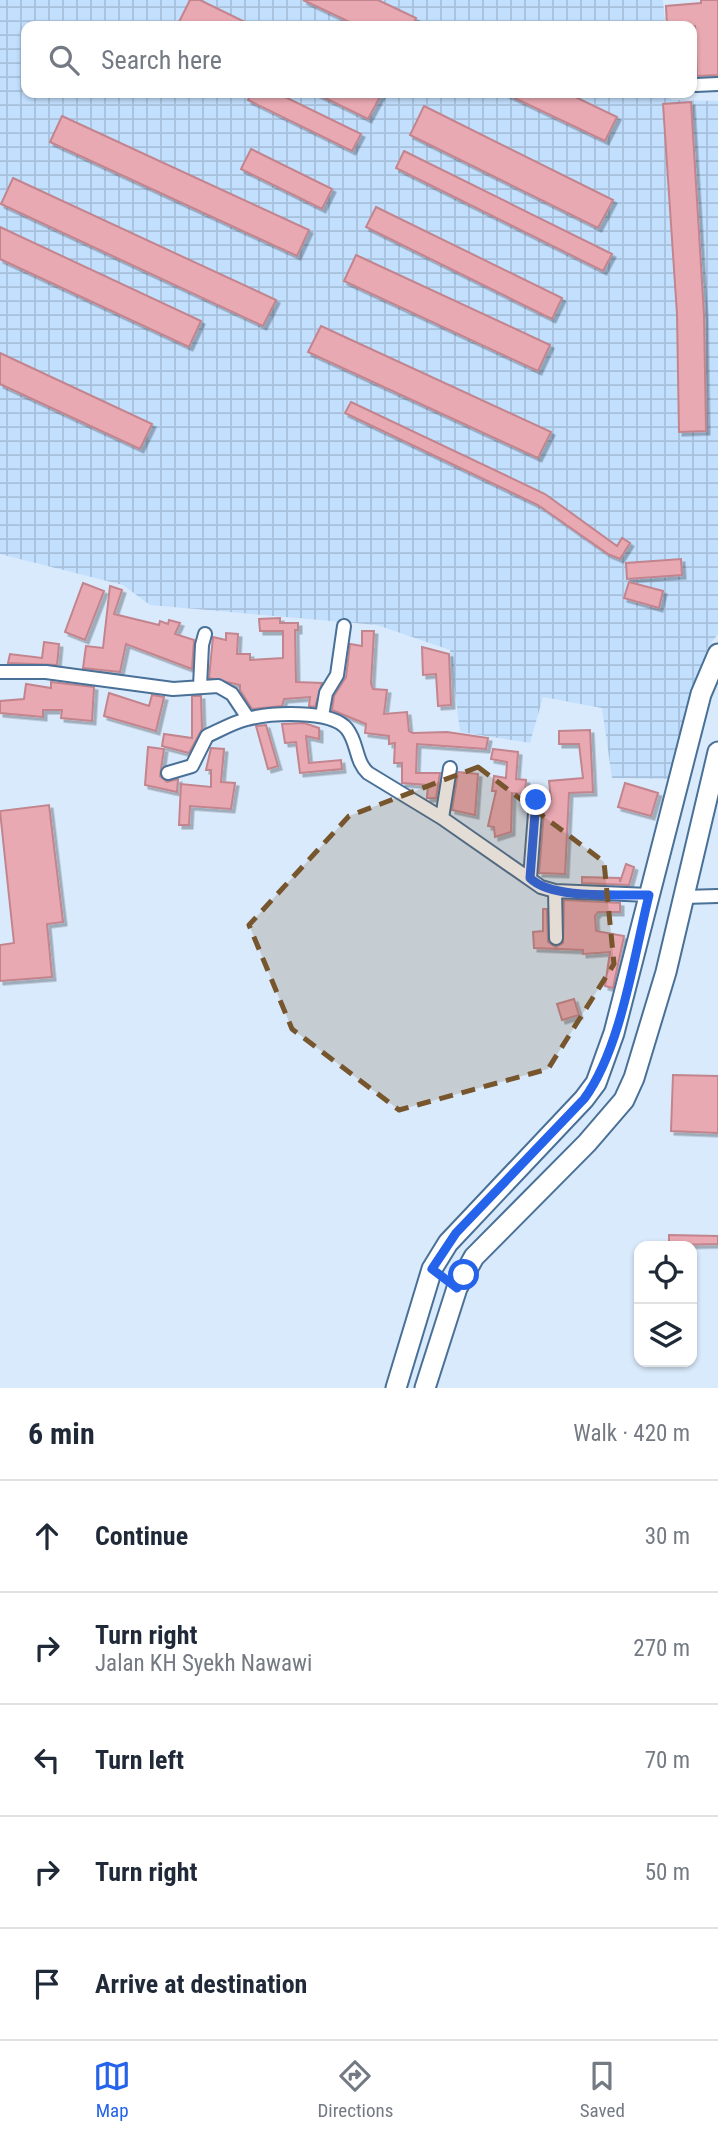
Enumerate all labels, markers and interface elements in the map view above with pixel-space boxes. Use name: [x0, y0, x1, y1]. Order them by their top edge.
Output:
search box: [21, 21, 697, 98]
icon: search: [45, 41, 83, 79]
text: Search here: [101, 45, 222, 75]
route end: [520, 784, 551, 815]
map controls: [634, 1241, 697, 1367]
button: locate: [634, 1241, 697, 1304]
route start: [448, 1259, 479, 1290]
button: layers: [634, 1304, 697, 1367]
text: 6 min: [28, 1416, 95, 1451]
text: Walk · 420 m: [573, 1420, 690, 1447]
icon: ahead: [28, 1517, 66, 1555]
text: Continue: [95, 1521, 188, 1551]
text: 30 m: [645, 1523, 690, 1550]
text: Turn right: [95, 1620, 197, 1650]
icon: right: [28, 1629, 66, 1667]
text: 270 m: [633, 1635, 690, 1662]
text: Jalan KH Syekh Nawawi: [95, 1650, 312, 1677]
icon: left: [28, 1741, 66, 1779]
text: Turn left: [95, 1745, 184, 1775]
text: 70 m: [645, 1747, 690, 1774]
icon: right: [28, 1853, 66, 1891]
text: Turn right: [95, 1857, 197, 1887]
text: 50 m: [645, 1859, 690, 1886]
icon: arrive: [28, 1965, 66, 2003]
text: Arrive at destination: [95, 1969, 307, 1999]
tab: Map: [93, 2057, 131, 2122]
tab: Directions: [317, 2057, 393, 2122]
tab: Saved: [580, 2057, 625, 2122]

